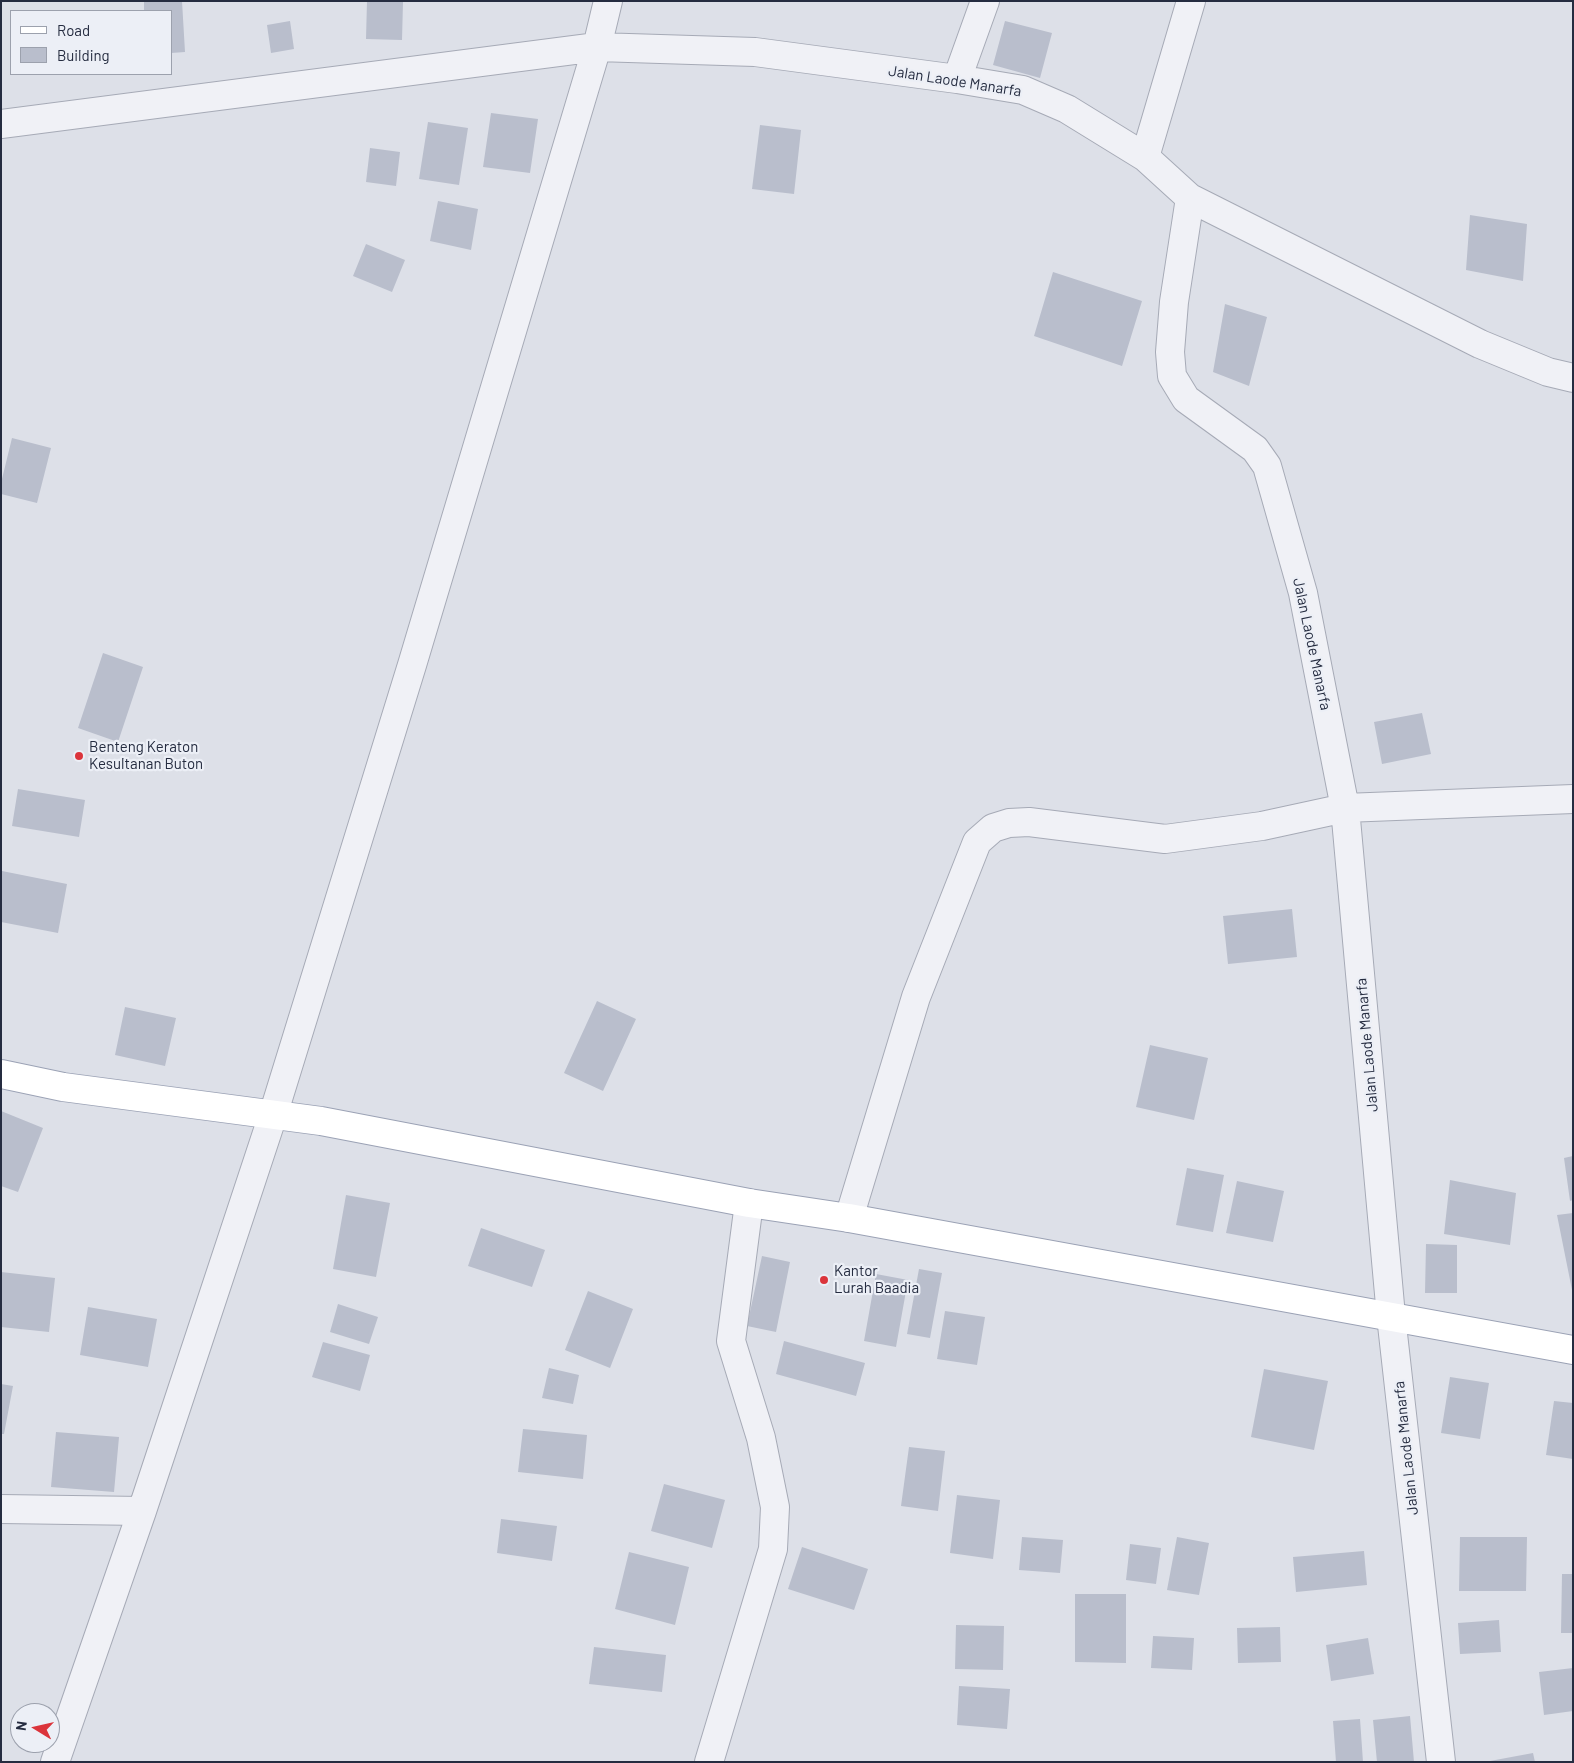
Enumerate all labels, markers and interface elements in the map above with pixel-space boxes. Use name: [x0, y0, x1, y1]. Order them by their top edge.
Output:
legend: [10, 10, 172, 75]
text: Road: [57, 21, 90, 39]
text: Building: [57, 46, 110, 64]
street label: Jalan Laode Manarfa: [887, 62, 1023, 100]
street label: Jalan Laode Manarfa: [1289, 576, 1335, 712]
place label: Benteng Keraton Kesultanan Buton: [89, 738, 203, 773]
marker: Benteng Keraton Kesultanan Buton: [73, 750, 85, 762]
street label: Jalan Laode Manarfa: [1352, 977, 1382, 1113]
place label: Kantor Lurah Baadia: [834, 1262, 919, 1297]
marker: Kantor Lurah Baadia: [818, 1274, 830, 1286]
street label: Jalan Laode Manarfa: [1390, 1380, 1422, 1516]
north arrow: [10, 1703, 60, 1753]
text: N: [12, 1720, 30, 1732]

